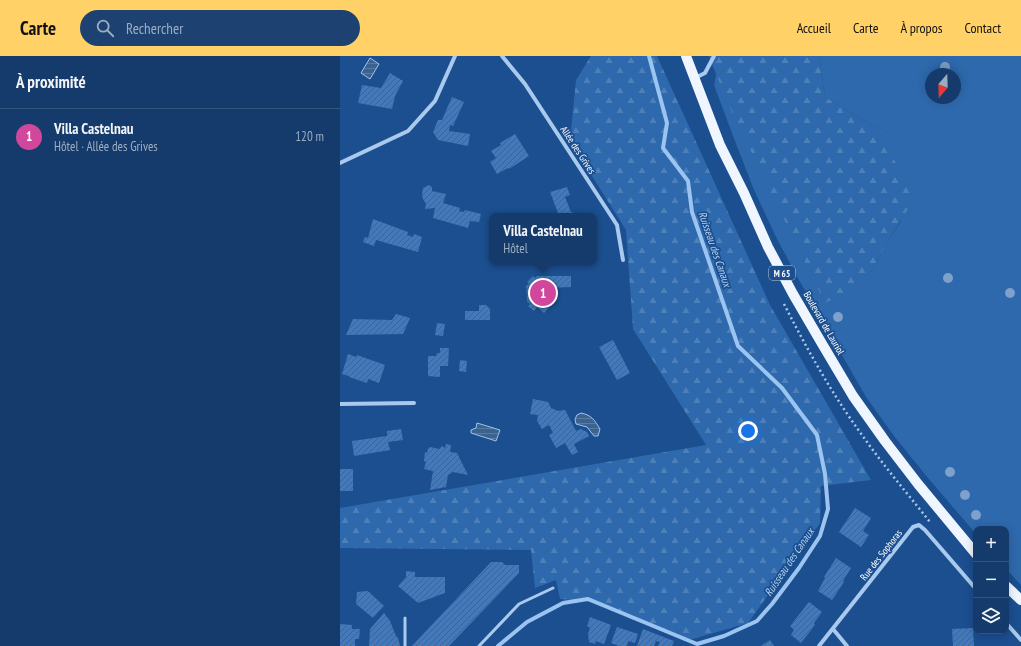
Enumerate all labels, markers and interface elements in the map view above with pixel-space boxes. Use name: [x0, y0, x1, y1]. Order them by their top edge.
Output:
search box: [80, 10, 360, 46]
text: Carte: [20, 16, 56, 40]
icon: search: [94, 17, 116, 39]
text: Rechercher: [126, 19, 183, 38]
text: Accueil: [797, 19, 831, 37]
text: Carte: [853, 19, 879, 37]
text: À propos: [901, 19, 943, 37]
text: Contact: [965, 19, 1001, 37]
north arrow: [925, 68, 961, 104]
text: À proximité: [16, 71, 86, 93]
text: Villa Castelnau: [54, 119, 134, 138]
street label: Allée des Grives: [558, 123, 599, 177]
text: 1: [26, 128, 32, 145]
text: 120 m: [295, 128, 324, 145]
text: Hôtel · Allée des Grives: [54, 138, 158, 155]
water label: Ruisseau des Canaux: [696, 209, 735, 290]
popup: [489, 213, 597, 265]
text: Villa Castelnau: [503, 221, 583, 240]
text: Hôtel: [503, 240, 528, 257]
road number: M 65: [769, 266, 795, 280]
pin: 1: [530, 278, 556, 308]
street label: Boulevard de Lauriol: [801, 289, 848, 358]
your location: [738, 421, 758, 441]
water label: Ruisseau des Canaux: [761, 524, 818, 599]
street label: Rue des Sophoras: [857, 526, 905, 583]
map controls: [973, 526, 1009, 634]
button: +: [973, 526, 1009, 562]
button: −: [973, 562, 1009, 598]
button: layers: [973, 598, 1009, 634]

